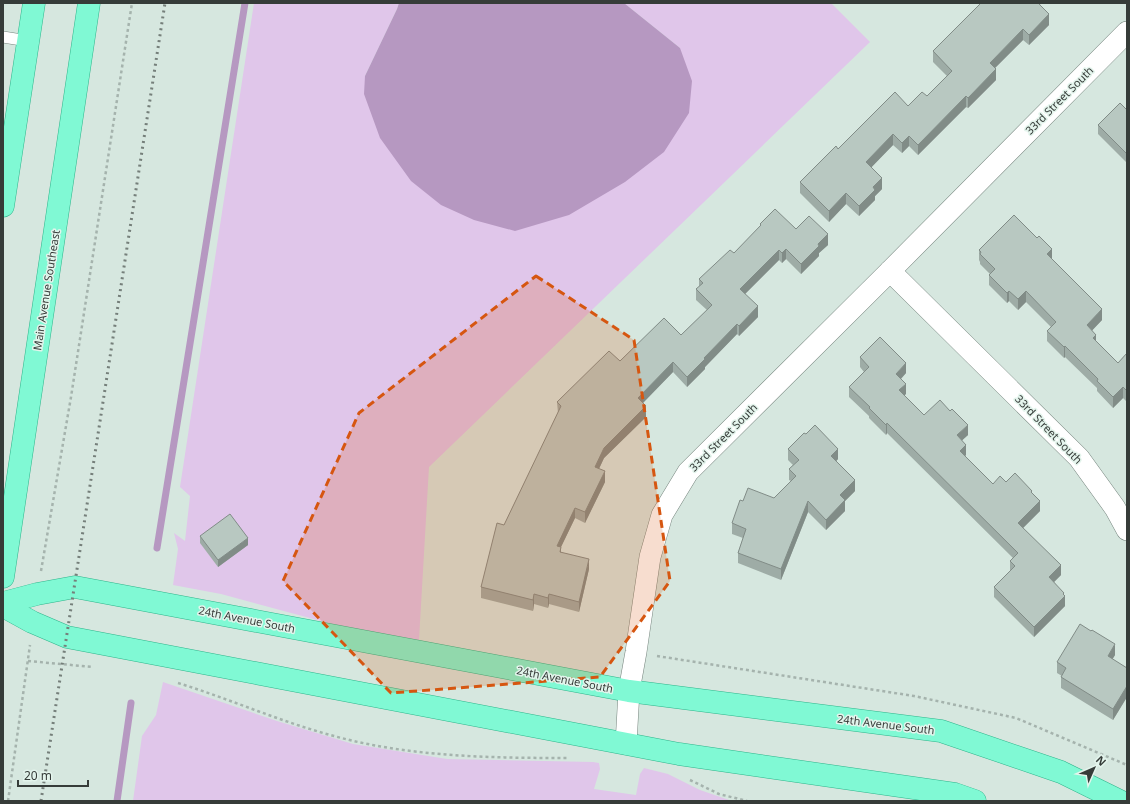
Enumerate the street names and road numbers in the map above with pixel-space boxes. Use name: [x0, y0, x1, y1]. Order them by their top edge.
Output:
street label: 33rd Street South: [1022, 63, 1096, 137]
street label: Main Avenue Southeast: [29, 229, 63, 351]
street label: 33rd Street South: [1012, 391, 1086, 467]
street label: 33rd Street South: [686, 400, 760, 474]
street label: 24th Avenue South: [197, 602, 297, 636]
street label: 24th Avenue South: [515, 662, 615, 696]
street label: 24th Avenue South: [836, 711, 936, 737]

